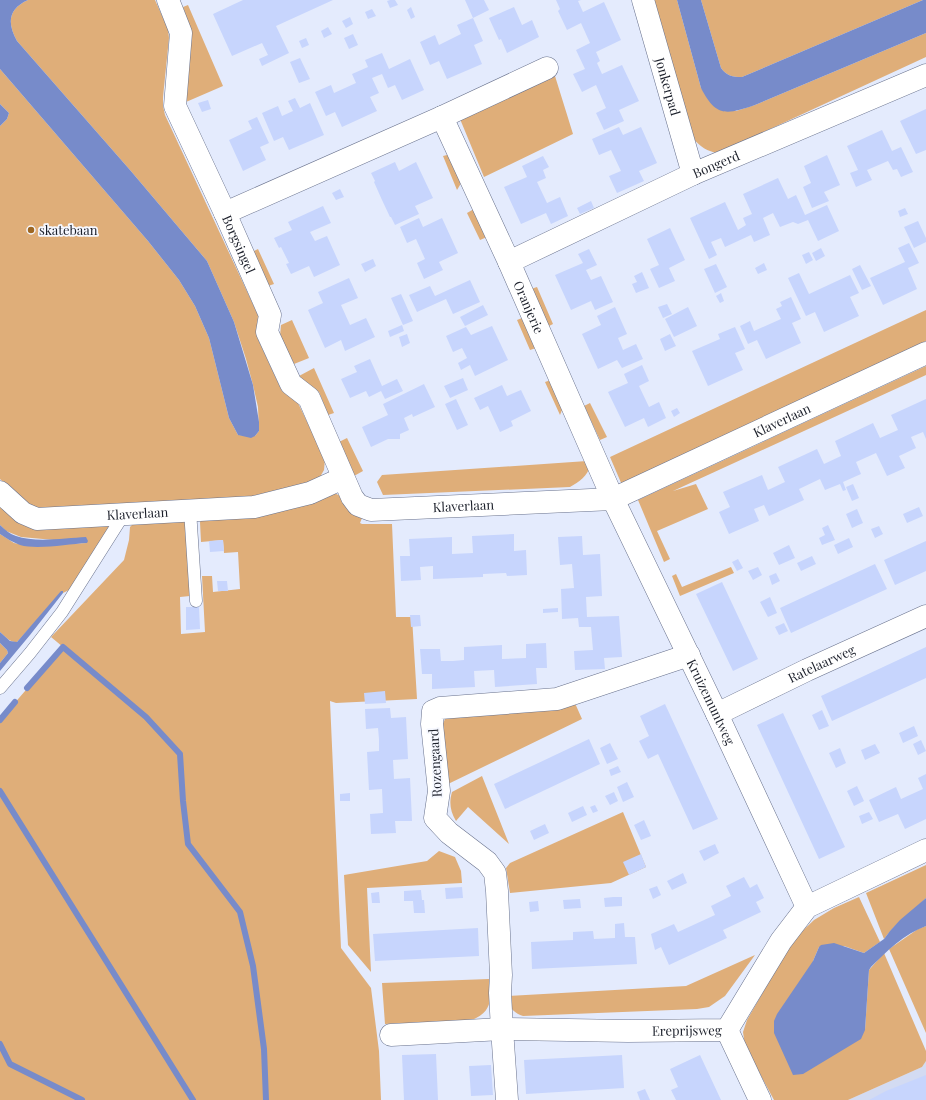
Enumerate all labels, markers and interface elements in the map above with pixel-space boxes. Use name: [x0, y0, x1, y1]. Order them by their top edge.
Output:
street label: Jonkerpad: [652, 54, 685, 118]
street label: Bongerd: [690, 146, 742, 181]
street label: Borgsingel: [219, 212, 260, 276]
place label: skatebaan: [39, 221, 98, 238]
marker: skatebaan: [26, 225, 36, 235]
street label: Oranjerie: [510, 278, 548, 336]
street label: Klaverlaan: [750, 399, 813, 441]
street label: Klaverlaan: [432, 495, 495, 515]
street label: Klaverlaan: [106, 503, 169, 523]
street label: Ratelaarweg: [785, 640, 858, 686]
street label: Kruizemuntweg: [684, 656, 739, 748]
street label: Rozengaard: [424, 728, 445, 798]
street label: Ereprijsweg: [652, 1021, 722, 1039]

